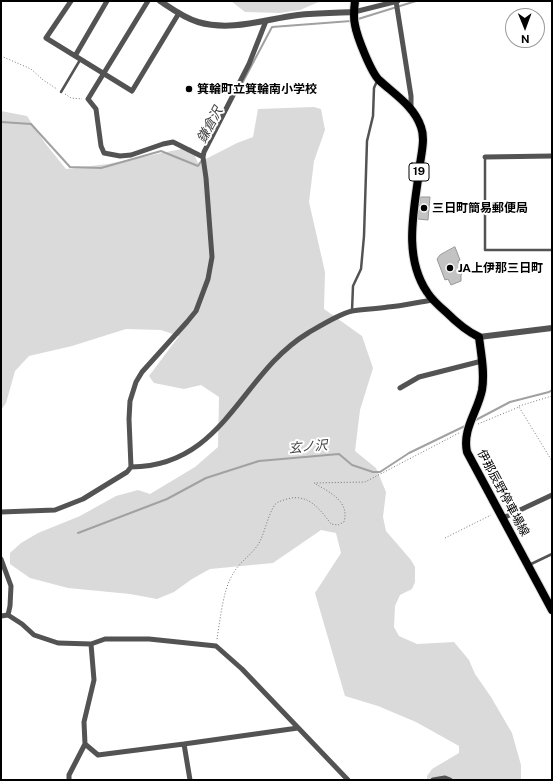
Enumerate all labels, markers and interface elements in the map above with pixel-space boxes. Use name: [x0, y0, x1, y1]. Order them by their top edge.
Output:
north arrow: [505, 8, 545, 48]
text: N: [521, 33, 530, 45]
place label: 箕輪町立箕輪南小学校: [197, 82, 317, 96]
marker: 箕輪町立箕輪南小学校: [184, 84, 194, 94]
water label: 鎌倉沢: [194, 104, 226, 146]
road number: 19: [409, 163, 429, 181]
place label: 三日町簡易郵便局: [432, 201, 528, 215]
marker: 三日町簡易郵便局: [419, 203, 429, 213]
place label: JA上伊那三日町: [458, 261, 543, 275]
marker: JA上伊那三日町: [445, 263, 455, 273]
water label: 玄ノ沢: [288, 438, 328, 456]
street label: 伊那辰野停車場線: [474, 447, 532, 539]

